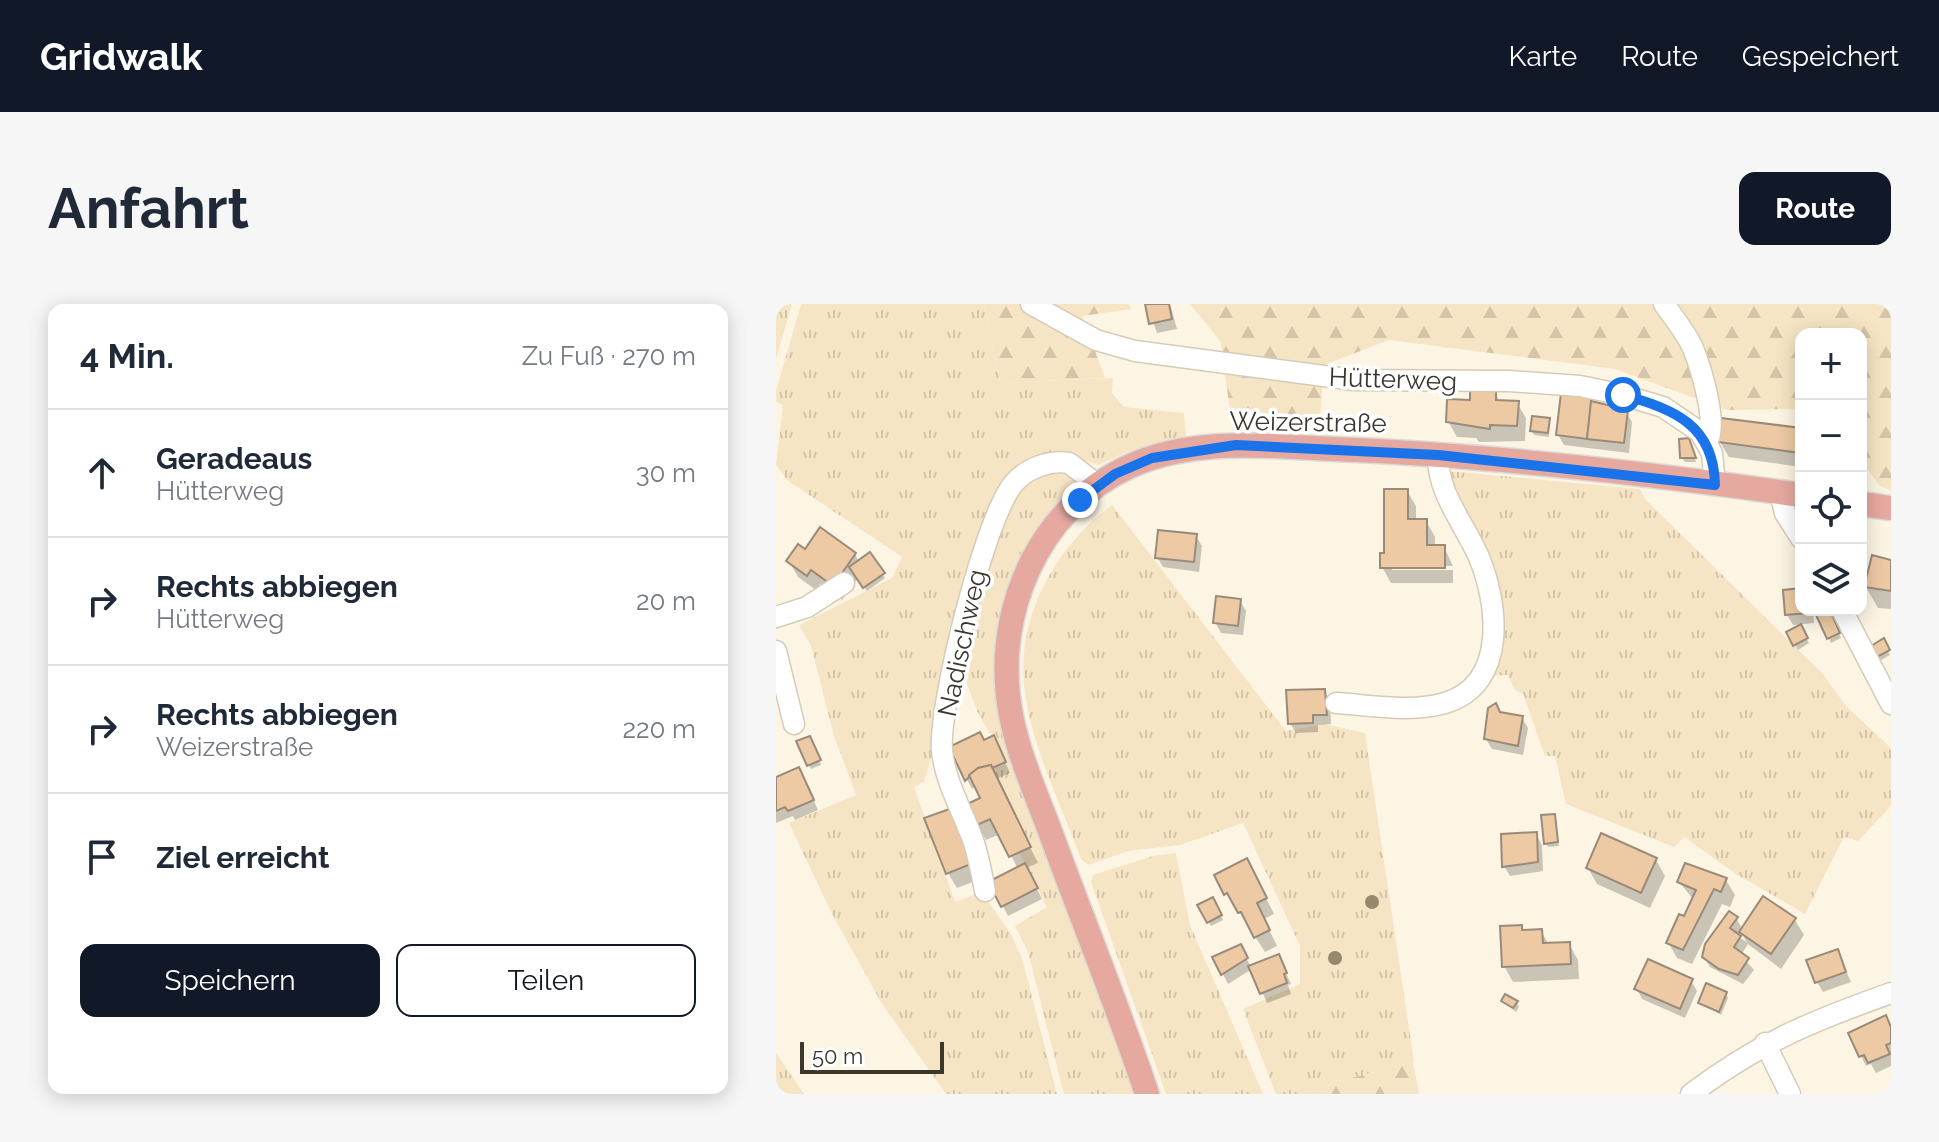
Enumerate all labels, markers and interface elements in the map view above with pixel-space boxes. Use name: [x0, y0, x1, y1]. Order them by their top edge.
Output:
text: Gridwalk: [40, 34, 203, 79]
text: Karte: [1508, 40, 1577, 73]
text: Route: [1621, 40, 1698, 73]
text: Gespeichert: [1742, 40, 1899, 73]
button: Route: [1739, 172, 1891, 245]
text: Anfahrt: [48, 175, 249, 241]
map controls: [1795, 328, 1867, 616]
button: +: [1795, 328, 1867, 400]
text: 4 Min.: [80, 336, 174, 376]
text: Zu Fuß · 270 m: [522, 341, 696, 371]
street label: Hütterweg: [1328, 362, 1458, 396]
route start: [1605, 377, 1641, 413]
button: −: [1795, 400, 1867, 472]
street label: Weizerstraße: [1229, 406, 1387, 438]
text: Geradeaus: [156, 441, 312, 476]
icon: ahead: [80, 451, 124, 495]
text: 30 m: [636, 458, 696, 488]
button: locate: [1795, 472, 1867, 544]
text: Hütterweg: [156, 476, 284, 506]
route end: [1062, 482, 1098, 518]
button: layers: [1795, 544, 1867, 616]
street label: Nadischweg: [932, 567, 992, 719]
text: Rechts abbiegen: [156, 569, 398, 604]
icon: right: [80, 579, 124, 623]
text: 20 m: [636, 586, 696, 616]
text: Hütterweg: [156, 604, 284, 634]
text: Rechts abbiegen: [156, 697, 398, 732]
icon: right: [80, 707, 124, 751]
text: 220 m: [622, 714, 696, 744]
text: Weizerstraße: [156, 732, 313, 762]
icon: arrive: [80, 835, 124, 879]
text: Ziel erreicht: [156, 840, 329, 875]
button: Speichern: [80, 944, 380, 1017]
button: Teilen: [396, 944, 696, 1017]
scale bar: [800, 1038, 944, 1074]
text: 50 m: [812, 1043, 863, 1069]

